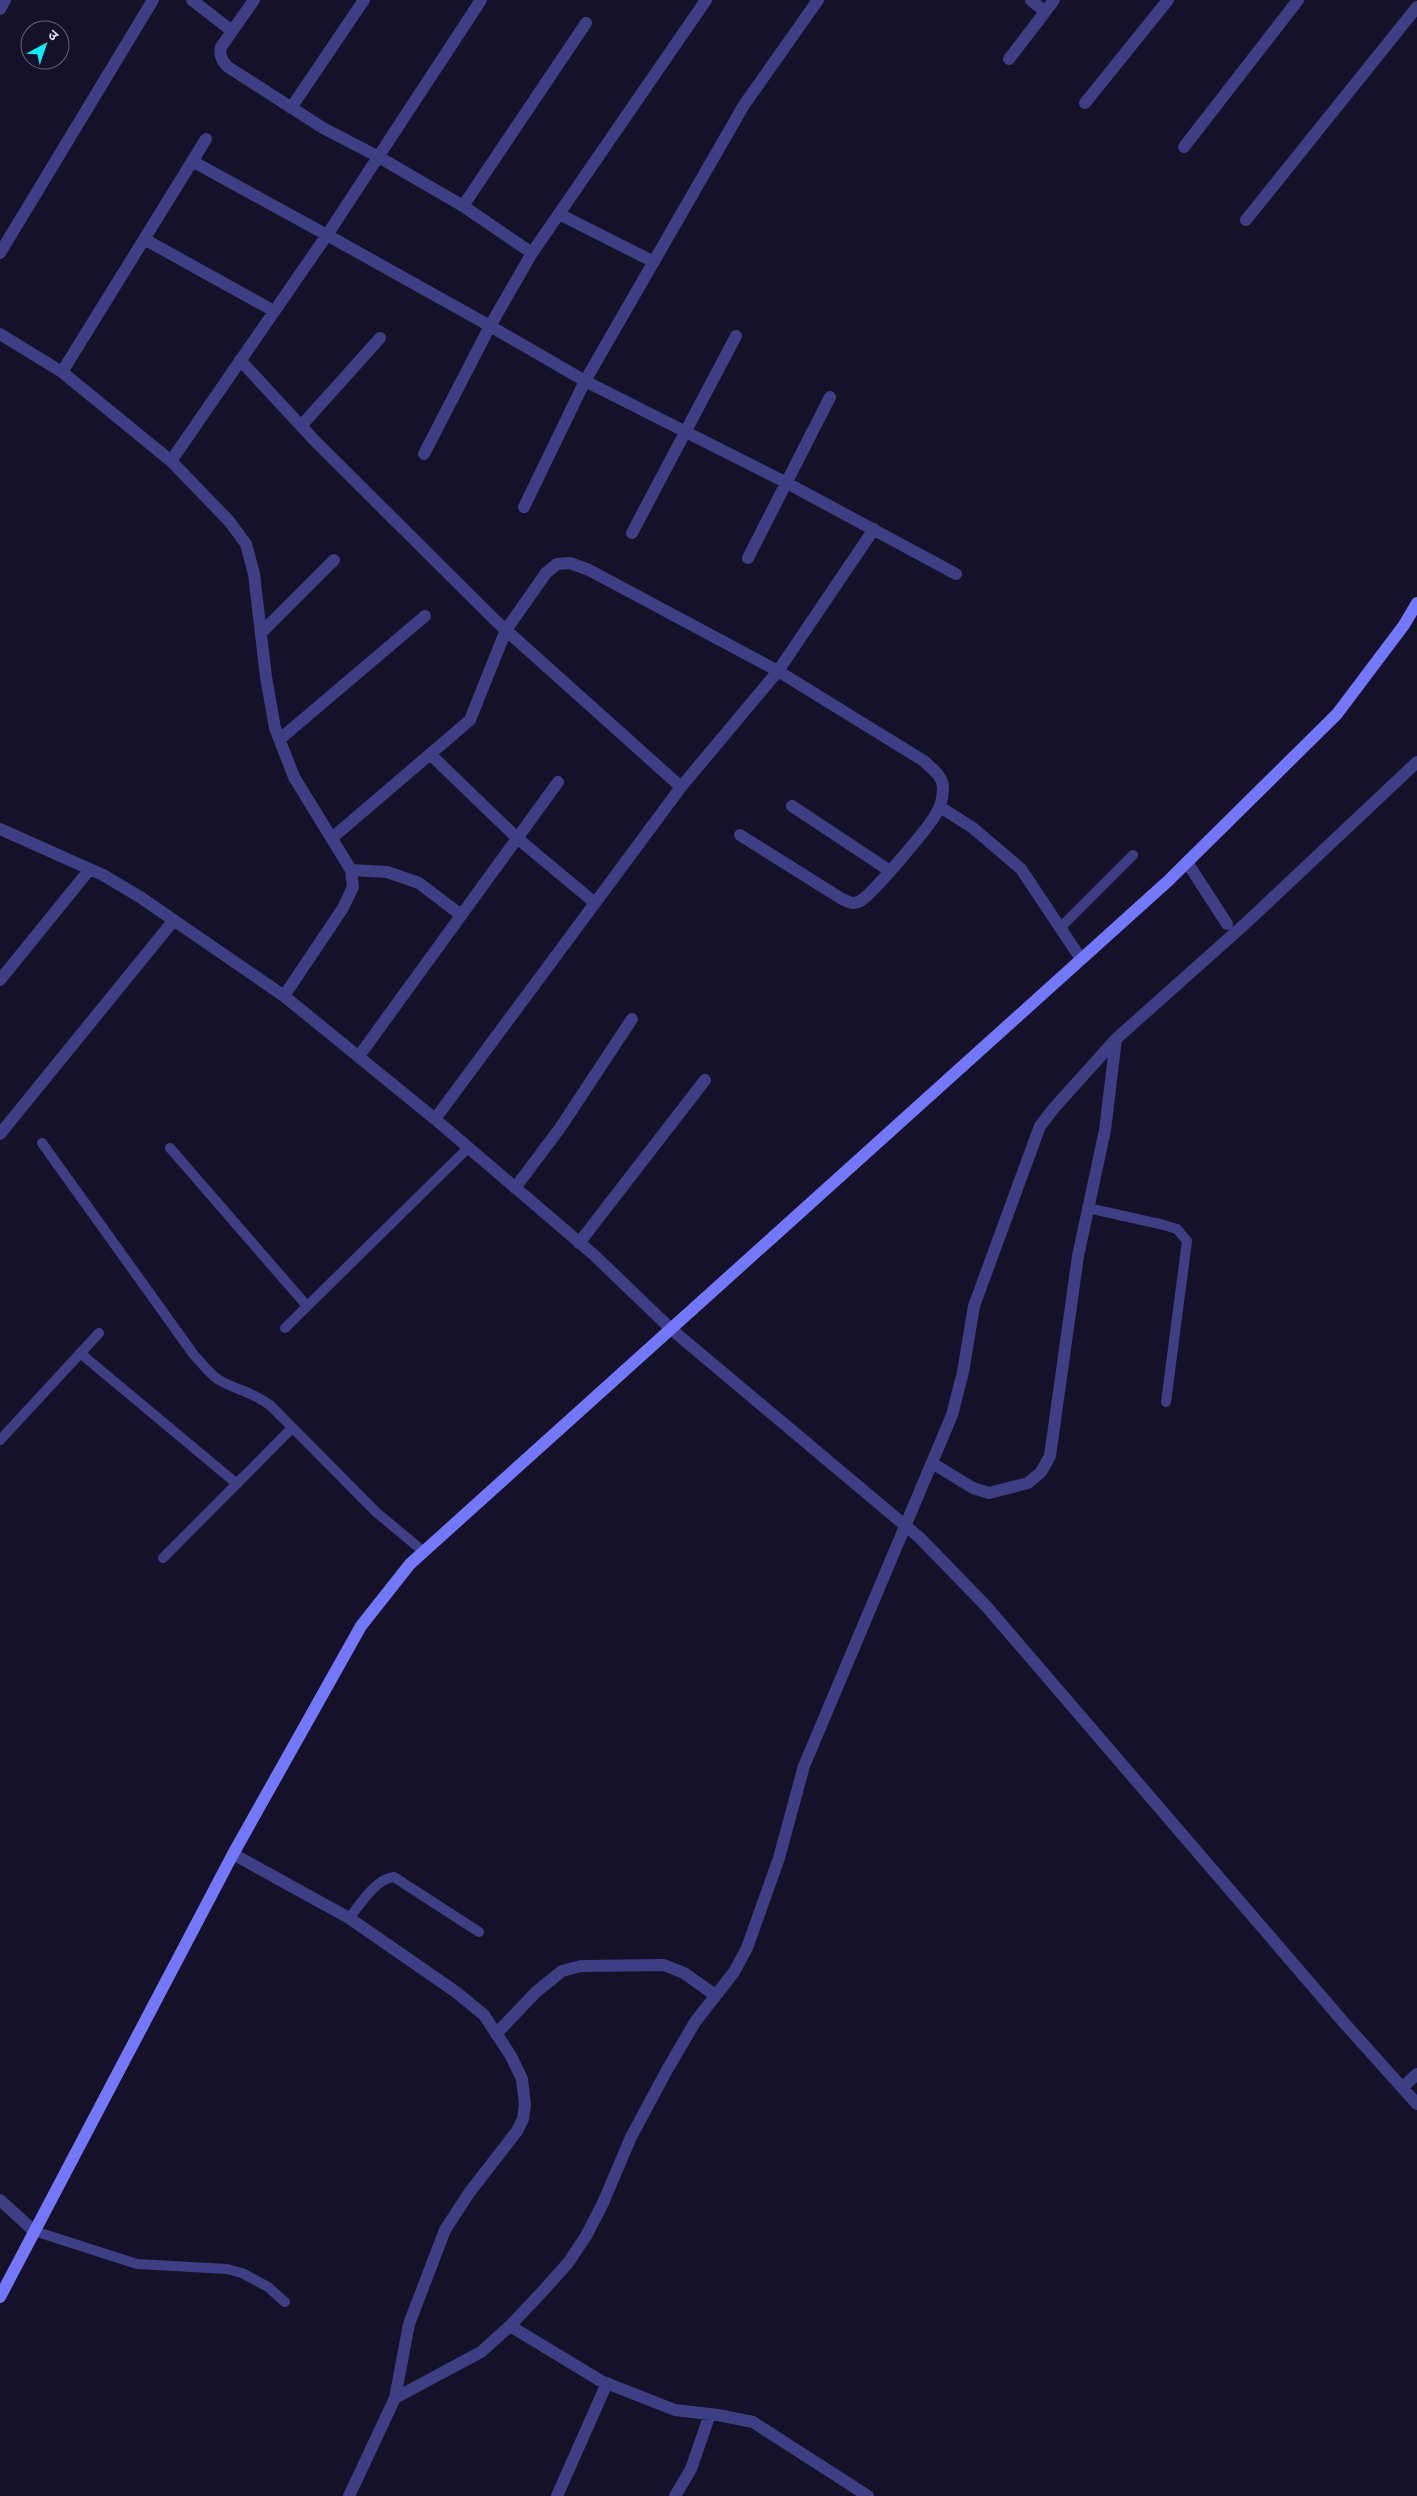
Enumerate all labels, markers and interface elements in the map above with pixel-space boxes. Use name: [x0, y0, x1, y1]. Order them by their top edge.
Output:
north arrow: [20, 20, 70, 70]
text: उ: [45, 26, 63, 44]

